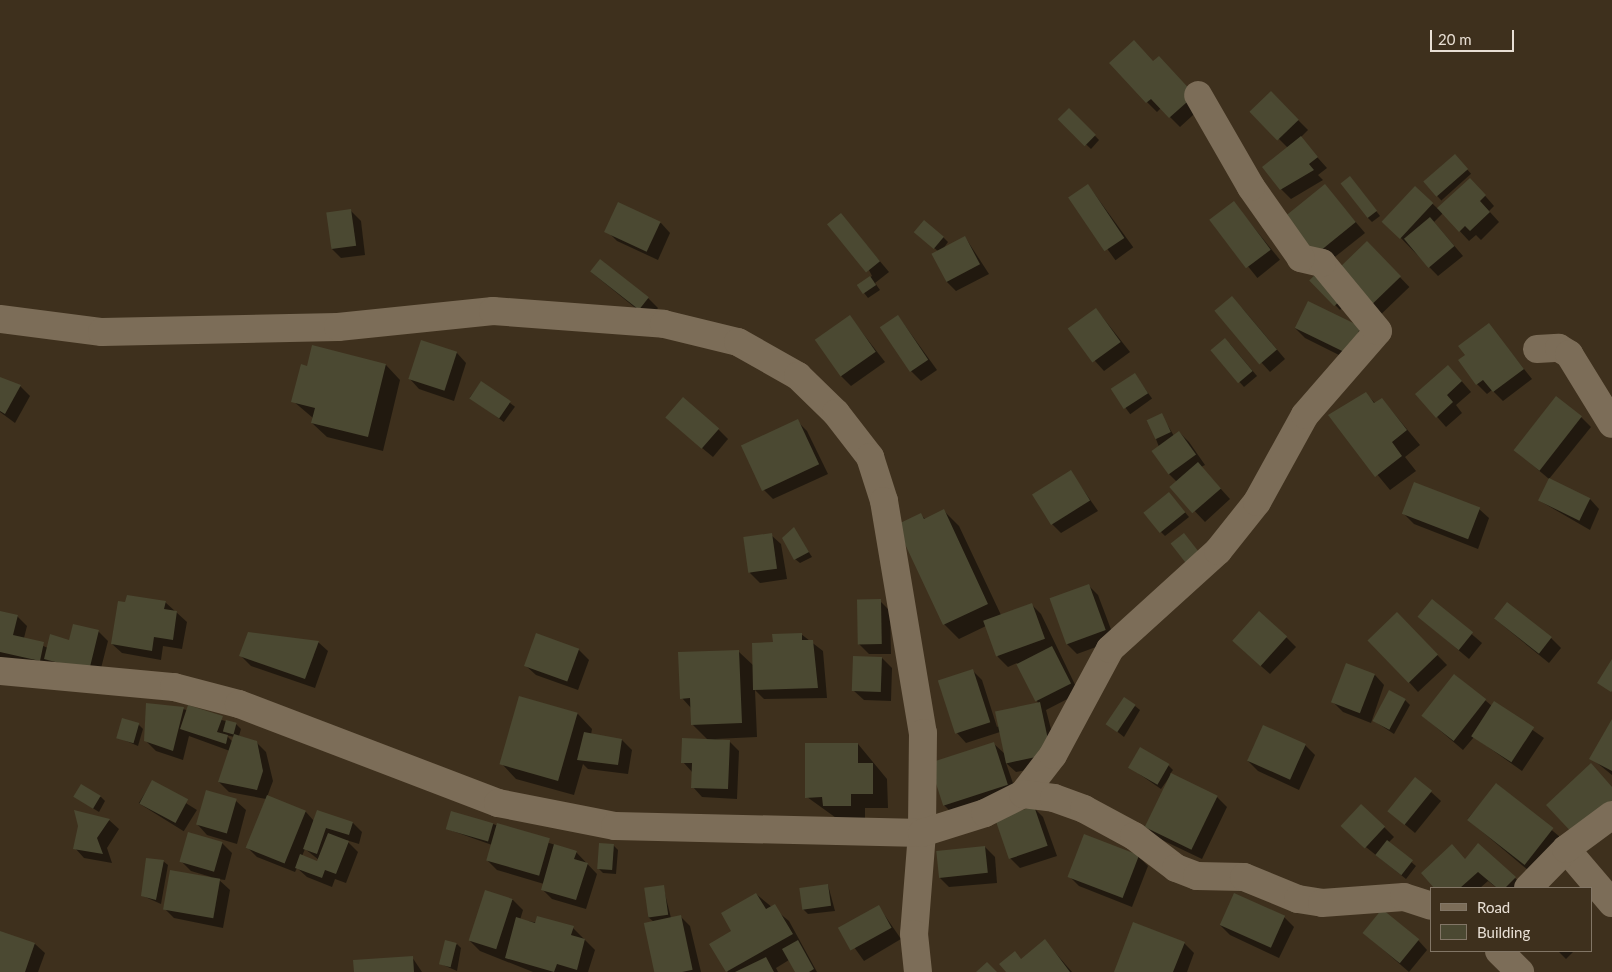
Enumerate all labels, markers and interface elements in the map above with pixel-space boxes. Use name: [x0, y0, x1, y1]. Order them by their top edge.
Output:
scale bar: [1432, 20, 1516, 52]
text: 20 m: [1438, 30, 1472, 48]
legend: [1430, 887, 1592, 952]
text: Road: [1477, 898, 1510, 916]
text: Building: [1477, 923, 1530, 941]

